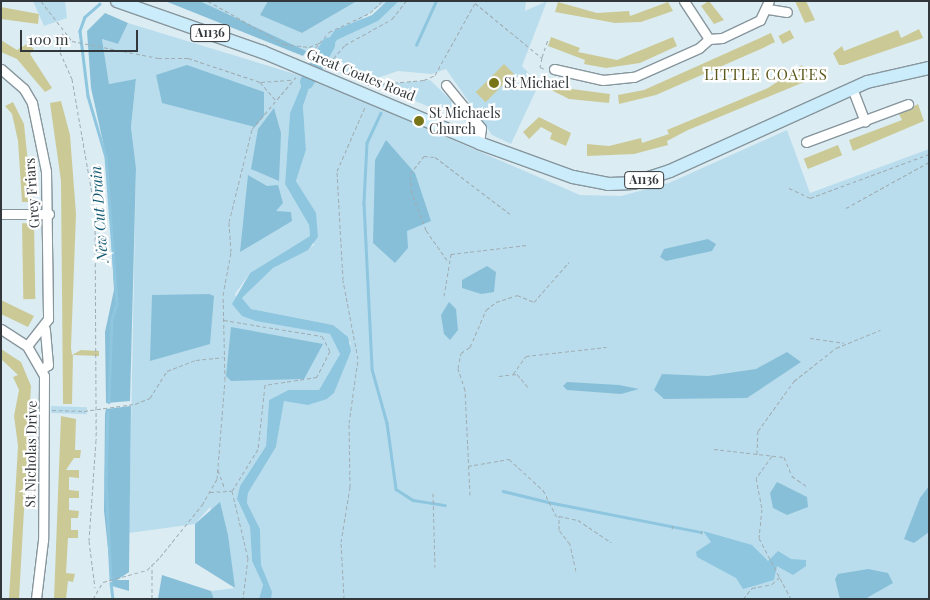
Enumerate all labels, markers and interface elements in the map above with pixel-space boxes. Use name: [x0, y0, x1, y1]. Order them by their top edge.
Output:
scale bar: [22, 20, 140, 52]
road number: A1136: [190, 23, 230, 42]
text: 100 m: [28, 29, 69, 49]
street label: Great Coates Road: [304, 45, 418, 105]
district label: LITTLE COATES: [703, 66, 829, 84]
place label: St Michael: [504, 75, 569, 91]
marker: St Michael: [488, 77, 500, 89]
place label: St Michaels Church: [429, 105, 501, 138]
marker: St Michaels Church: [413, 115, 425, 127]
street label: Grey Friars: [21, 157, 43, 229]
water label: New Cut Drain: [87, 165, 111, 263]
road number: A1136: [624, 170, 664, 190]
street label: St Nicholas Drive: [22, 400, 40, 508]

